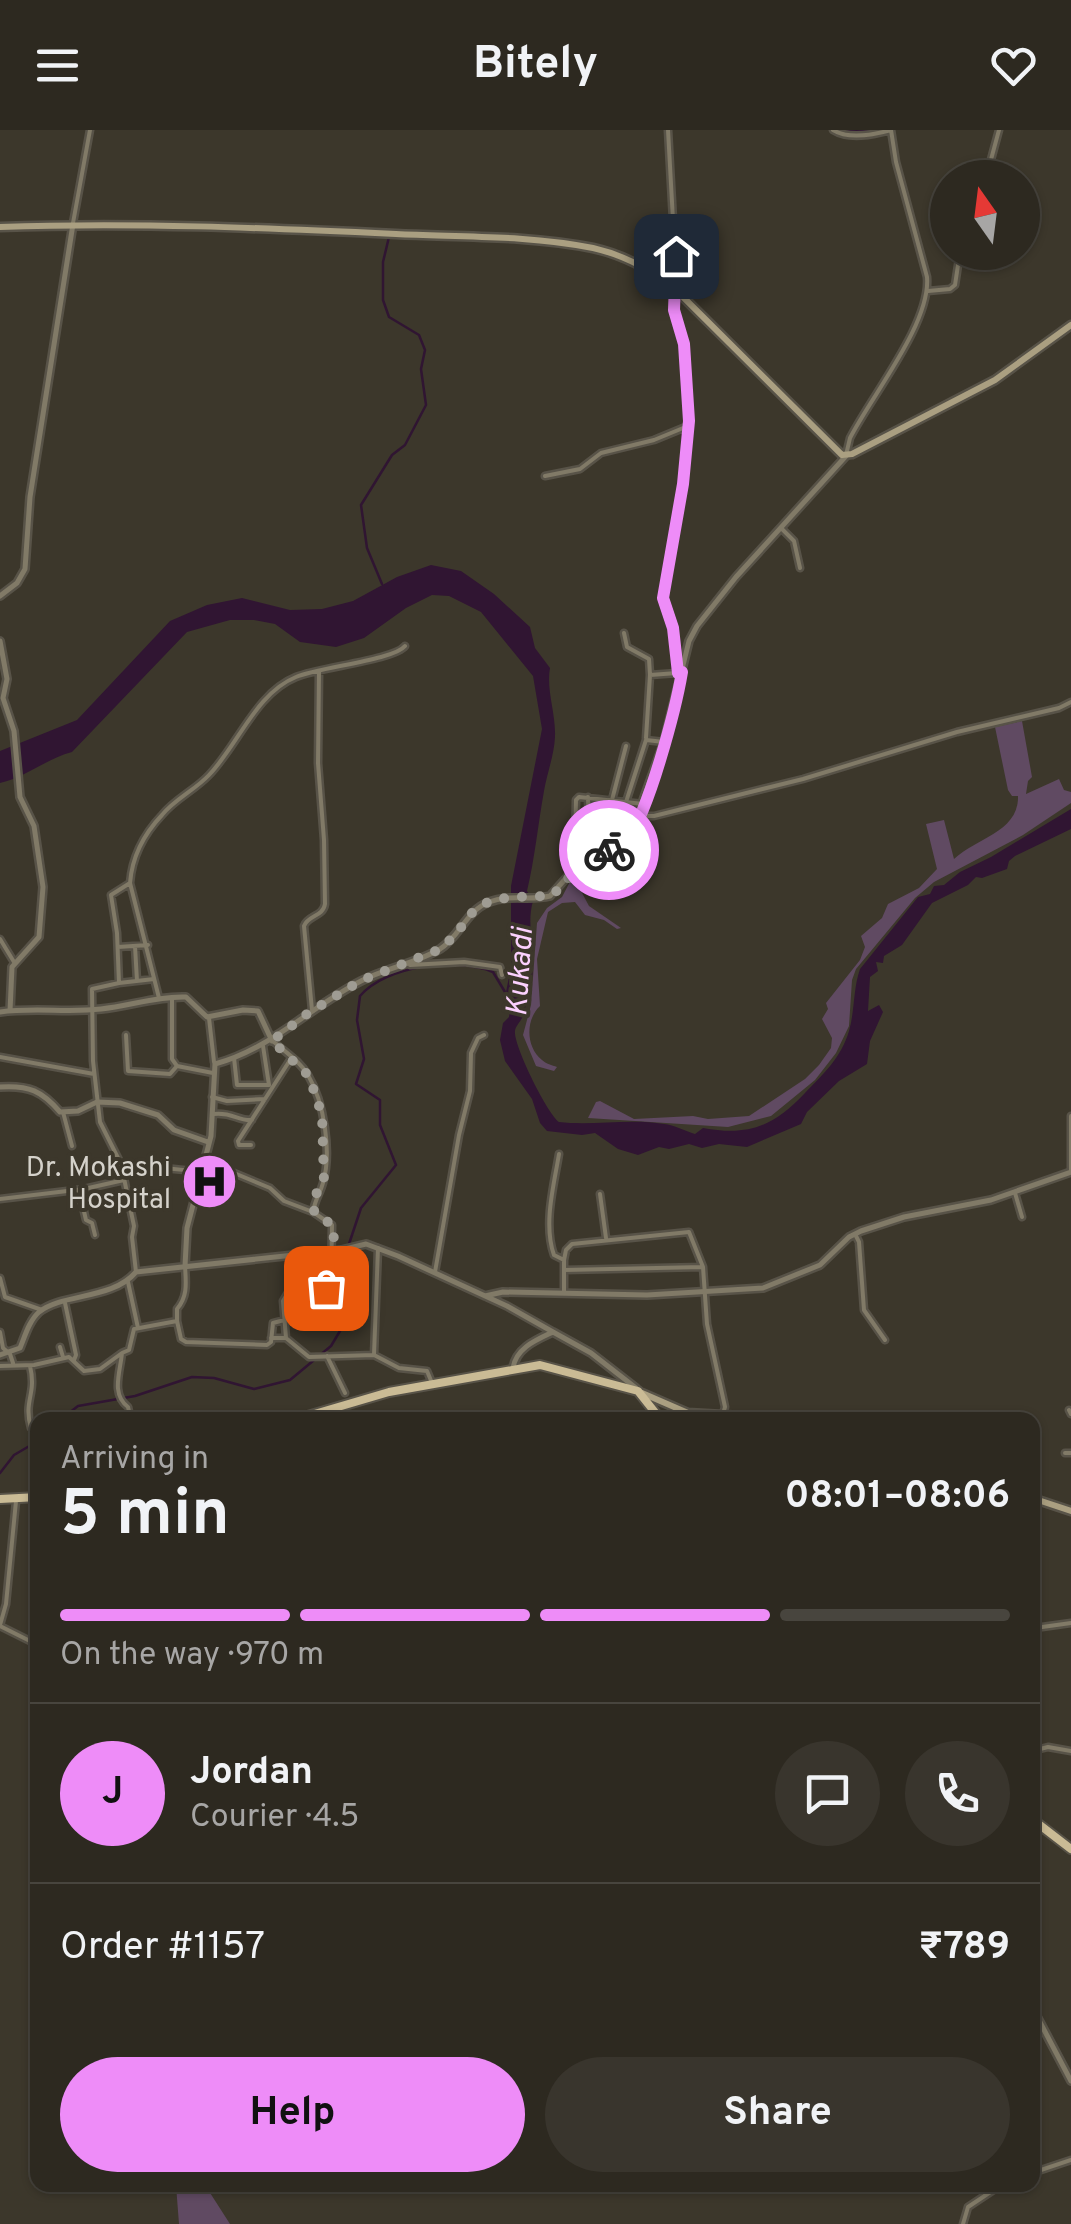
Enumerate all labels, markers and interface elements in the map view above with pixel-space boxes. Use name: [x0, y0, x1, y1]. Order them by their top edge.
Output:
text: Bitely: [473, 37, 598, 94]
icon: menu: [30, 38, 85, 93]
icon: heart: [986, 38, 1041, 93]
north arrow: [930, 160, 1040, 270]
map controls: [930, 160, 1040, 270]
pin: [634, 214, 719, 299]
icon: home: [649, 229, 704, 284]
courier: [559, 800, 659, 900]
icon: bike: [582, 823, 637, 878]
water label: Kukadi: [500, 925, 543, 1018]
place label: Dr. Mokashi Hospital: [26, 1151, 171, 1219]
hospital icon: Dr. Mokashi Hospital: [180, 1152, 240, 1212]
pin: [284, 1246, 369, 1331]
icon: bag: [299, 1261, 354, 1316]
text: Arriving in: [60, 1440, 209, 1480]
text: 08:01–08:06: [784, 1473, 1010, 1522]
text: 5 min: [60, 1476, 230, 1558]
text: On the way · 970 m: [60, 1636, 324, 1676]
button: chat: [775, 1741, 880, 1846]
button: phone: [905, 1741, 1010, 1846]
text: Jordan: [190, 1749, 313, 1798]
text: J: [102, 1769, 123, 1818]
text: Courier · 4.5: [190, 1798, 359, 1838]
text: Order #1157: [60, 1924, 265, 1973]
text: ₹789: [919, 1924, 1010, 1973]
button: Help: [60, 2057, 525, 2172]
button: Share: [545, 2057, 1010, 2172]

